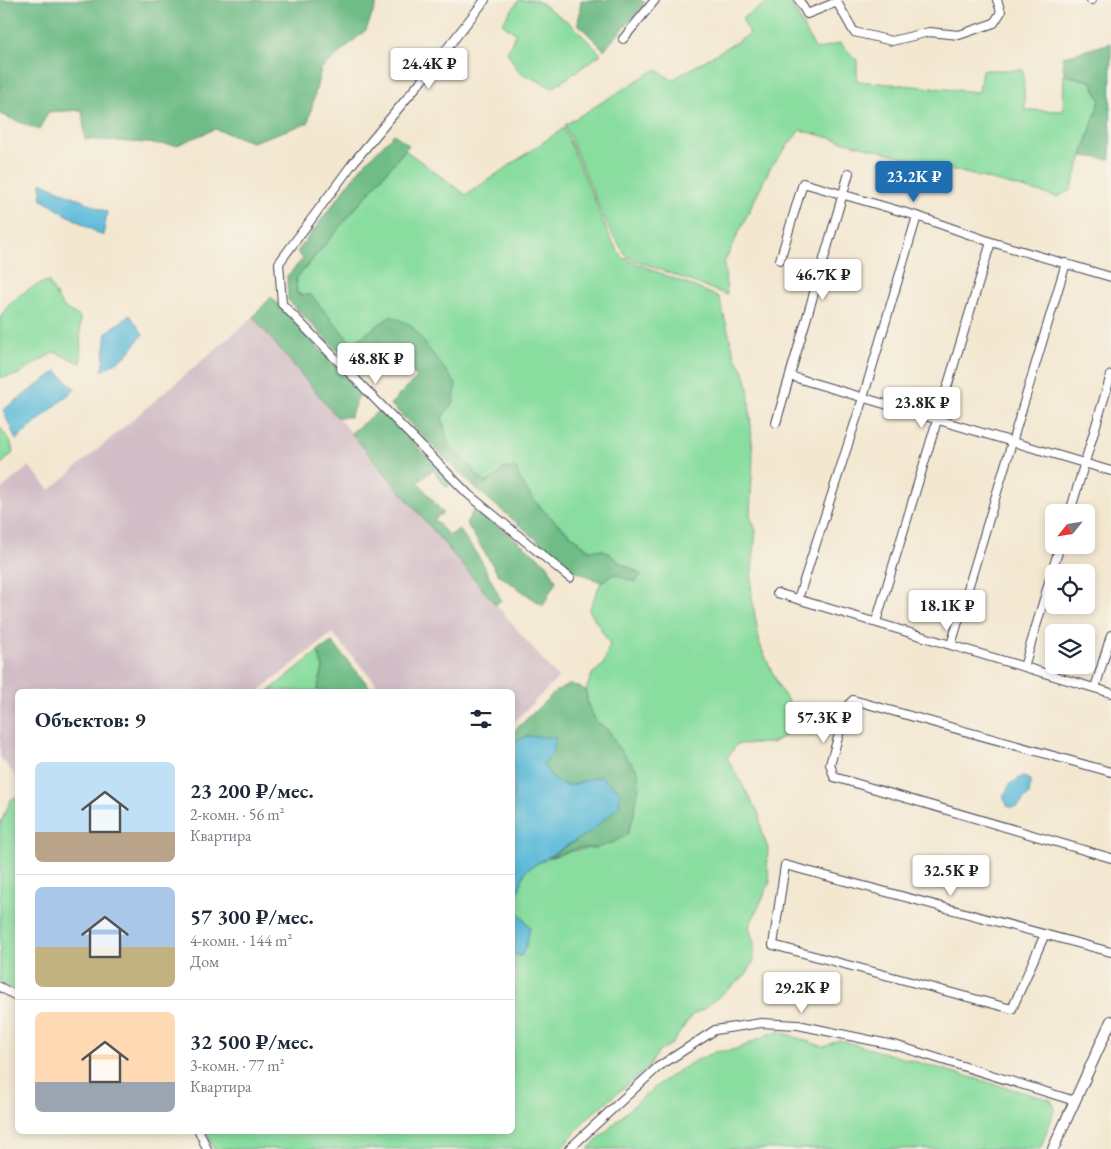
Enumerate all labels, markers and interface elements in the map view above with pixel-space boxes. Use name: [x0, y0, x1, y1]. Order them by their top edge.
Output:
pin: 24.4K ₽: [383, 48, 475, 90]
text: 24.4K ₽: [401, 53, 457, 74]
pin: 23.2K ₽: [868, 160, 960, 203]
text: 23.2K ₽: [886, 166, 942, 187]
pin: 46.7K ₽: [777, 258, 869, 301]
text: 46.7K ₽: [795, 264, 851, 285]
pin: 48.8K ₽: [330, 342, 422, 385]
text: 48.8K ₽: [348, 348, 404, 369]
pin: 23.8K ₽: [876, 386, 968, 429]
text: 23.8K ₽: [894, 392, 950, 413]
north arrow: [1045, 504, 1095, 554]
map controls: [1045, 504, 1095, 674]
button: locate: [1045, 564, 1095, 614]
pin: 18.1K ₽: [901, 590, 993, 632]
text: 18.1K ₽: [919, 595, 975, 616]
button: layers: [1045, 624, 1095, 674]
pin: 57.3K ₽: [778, 702, 870, 744]
icon: filters: [467, 705, 495, 733]
text: Объектов: 9: [35, 706, 146, 733]
text: 57.3K ₽: [796, 707, 852, 728]
text: 23 200 ₽/мес.: [190, 777, 314, 804]
icon: home: [75, 782, 135, 842]
text: 2-комн. · 56 m²: [190, 804, 285, 825]
text: Квартира: [190, 825, 251, 846]
pin: 32.5K ₽: [905, 854, 997, 897]
text: 32.5K ₽: [923, 860, 979, 881]
text: 57 300 ₽/мес.: [190, 903, 314, 930]
icon: home: [75, 907, 135, 967]
text: 4-комн. · 144 m²: [190, 930, 292, 951]
text: Дом: [190, 951, 219, 972]
pin: 29.2K ₽: [756, 972, 848, 1014]
text: 29.2K ₽: [774, 977, 830, 998]
text: 32 500 ₽/мес.: [190, 1028, 314, 1055]
icon: home: [75, 1032, 135, 1092]
text: 3-комн. · 77 m²: [190, 1055, 285, 1076]
text: Квартира: [190, 1076, 251, 1097]

